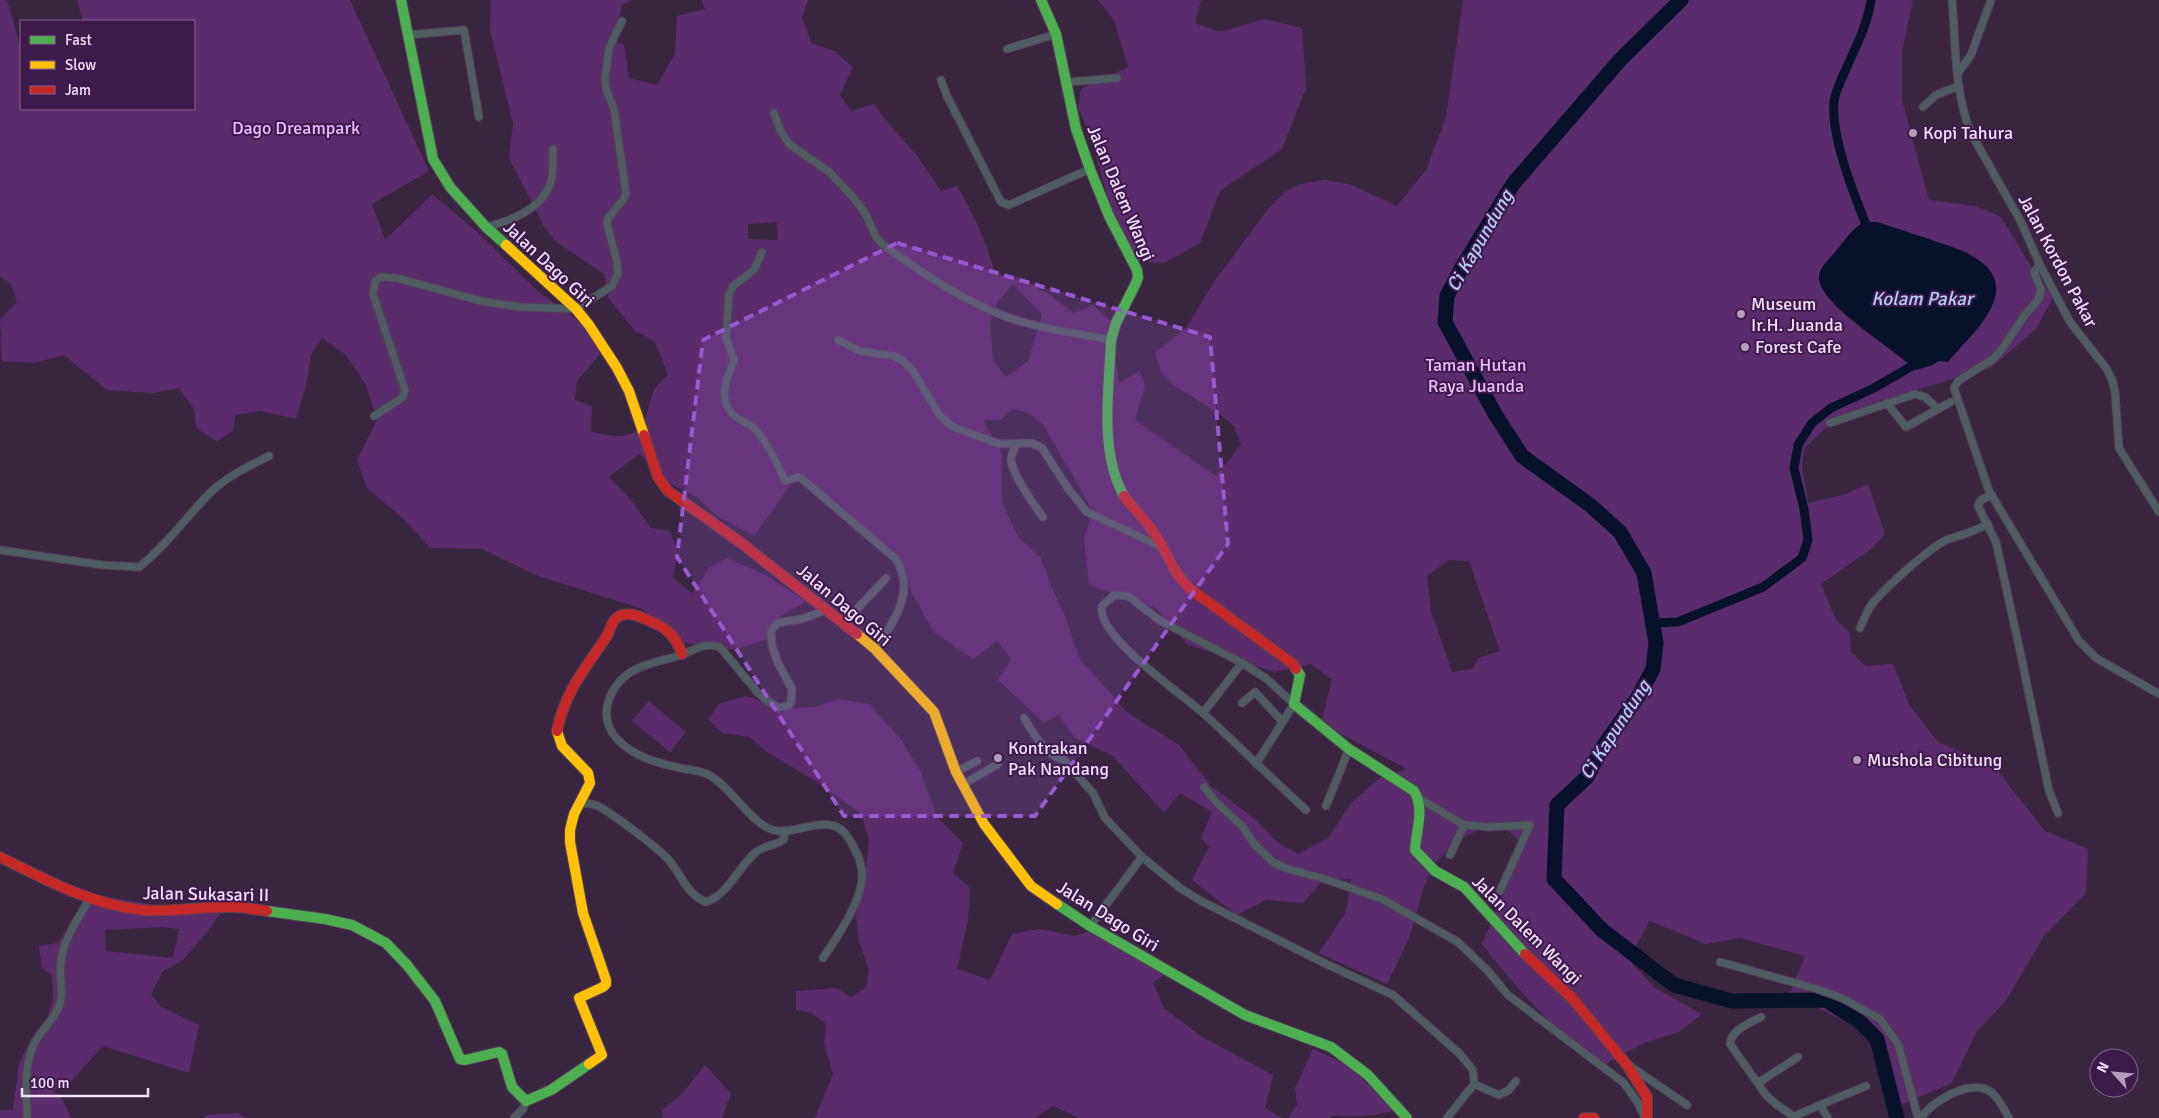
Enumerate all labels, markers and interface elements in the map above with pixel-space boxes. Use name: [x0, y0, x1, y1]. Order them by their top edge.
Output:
legend: [20, 20, 195, 110]
text: Fast: [65, 31, 92, 49]
text: Slow: [65, 56, 96, 74]
text: Jam: [65, 81, 91, 99]
park label: Dago Dreampark: [232, 117, 360, 139]
street label: Jalan Dalem Wangi: [1082, 122, 1160, 264]
place label: Kopi Tahura: [1923, 122, 2013, 144]
marker: Kopi Tahura: [1907, 127, 1919, 139]
water label: Ci Kapundung: [1441, 184, 1520, 296]
street label: Jalan Kordon Pakar: [2014, 191, 2103, 332]
street label: Jalan Dago Giri: [499, 216, 599, 312]
water label: Kolam Pakar: [1871, 287, 1976, 311]
place label: Museum Ir.H. Juanda: [1751, 293, 1843, 336]
marker: Museum Ir.H. Juanda: [1735, 308, 1747, 320]
place label: Forest Cafe: [1755, 336, 1841, 358]
marker: Forest Cafe: [1739, 341, 1751, 353]
park label: Taman Hutan Raya Juanda: [1425, 354, 1527, 397]
street label: Jalan Dago Giri: [792, 559, 896, 651]
water label: Ci Kapundung: [1574, 674, 1657, 784]
place label: Kontrakan Pak Nandang: [1008, 737, 1109, 780]
place label: Mushola Cibitung: [1867, 749, 2002, 771]
marker: Kontrakan Pak Nandang: [992, 752, 1004, 764]
marker: Mushola Cibitung: [1851, 754, 1863, 766]
street label: Jalan Dalem Wangi: [1468, 871, 1586, 989]
street label: Jalan Dago Giri: [1053, 876, 1163, 956]
street label: Jalan Sukasari II: [143, 882, 269, 906]
north arrow: [2089, 1048, 2139, 1098]
text: N: [2093, 1059, 2113, 1076]
scale bar: [22, 1066, 149, 1098]
text: 100 m: [30, 1074, 70, 1092]

